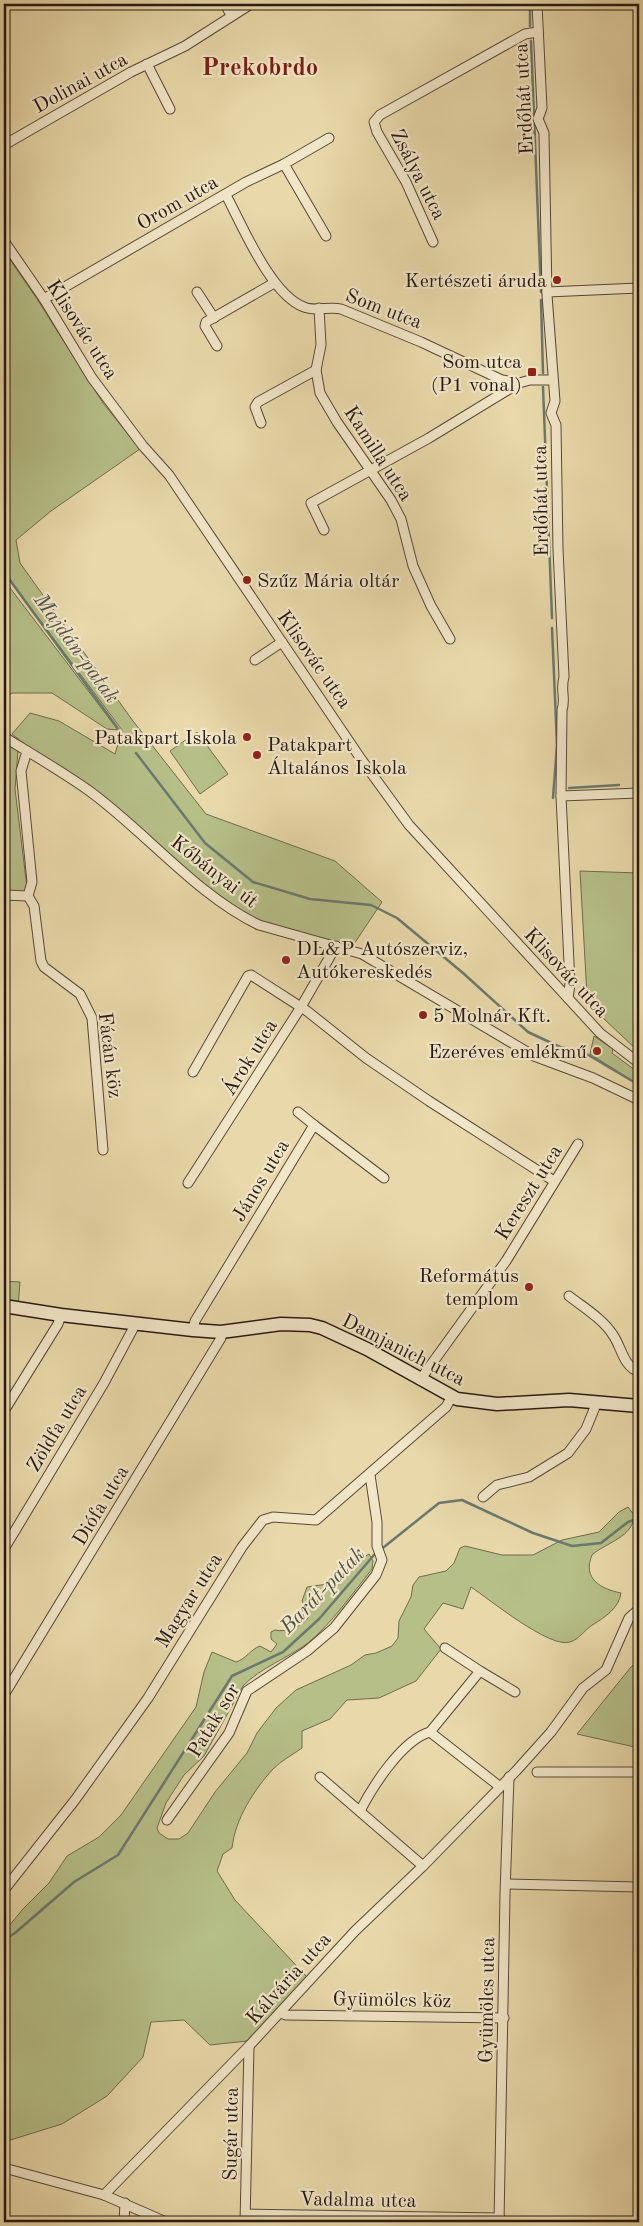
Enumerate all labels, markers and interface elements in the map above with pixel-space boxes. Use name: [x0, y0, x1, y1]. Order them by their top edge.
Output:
street label: Erdőhát utca: [512, 42, 538, 155]
street label: Dolinai utca: [31, 50, 132, 118]
district label: Prekobrdo: [202, 56, 318, 81]
street label: Zsálya utca: [386, 126, 449, 224]
street label: Orom utca: [134, 173, 222, 235]
place label: Kertészeti áruda: [405, 272, 547, 292]
marker: Kertészeti áruda: [551, 274, 563, 286]
street label: Klisovác utca: [42, 277, 121, 383]
street label: Som utca: [342, 286, 424, 334]
place label: Som utca (P1 vonal): [431, 353, 522, 396]
marker: Som utca (P1 vonal): [526, 366, 538, 378]
street label: Kamilla utca: [339, 403, 415, 505]
street label: Erdőhát utca: [531, 445, 553, 557]
place label: Szűz Mária oltár: [257, 572, 399, 592]
marker: Szűz Mária oltár: [241, 574, 253, 586]
water label: Majdán-patak: [29, 589, 122, 708]
street label: Klisovác utca: [272, 608, 354, 713]
place label: Patakpart Iskola: [94, 729, 237, 749]
marker: Patakpart Iskola: [241, 731, 253, 743]
place label: Patakpart Általános Iskola: [267, 736, 407, 779]
marker: Patakpart Általános Iskola: [251, 749, 263, 761]
street label: Kőbányai út: [166, 833, 261, 913]
street label: Klisovác utca: [519, 925, 612, 1022]
place label: DL&P Autószerviz, Autókereskedés: [296, 940, 468, 983]
marker: DL&P Autószerviz, Autókereskedés: [280, 954, 292, 966]
place label: 5 Molnár Kft.: [433, 1007, 551, 1027]
marker: 5 Molnár Kft.: [417, 1009, 429, 1021]
street label: Fácán köz: [94, 1011, 124, 1099]
street label: Árok utca: [217, 1015, 282, 1100]
place label: Ezeréves emlékmű: [428, 1043, 587, 1063]
marker: Ezeréves emlékmű: [591, 1045, 603, 1057]
street label: János utca: [229, 1136, 294, 1226]
street label: Kereszt utca: [493, 1142, 567, 1244]
place label: Református templom: [419, 1267, 519, 1310]
marker: Református templom: [523, 1281, 535, 1293]
street label: Damjanich utca: [338, 1311, 468, 1390]
street label: Zöldfa utca: [24, 1382, 91, 1476]
street label: Diófa utca: [70, 1463, 133, 1549]
water label: Barát-patak: [276, 1544, 369, 1639]
street label: Magyar utca: [153, 1550, 227, 1652]
street label: Patak sor: [185, 1681, 244, 1761]
street label: Kálvária utca: [243, 1930, 336, 2029]
street label: Gyümölcs utca: [477, 1937, 499, 2063]
street label: Gyümölcs köz: [332, 1990, 452, 2012]
street label: Sugár utca: [221, 2087, 243, 2181]
street label: Vadalma utca: [299, 2190, 417, 2212]

